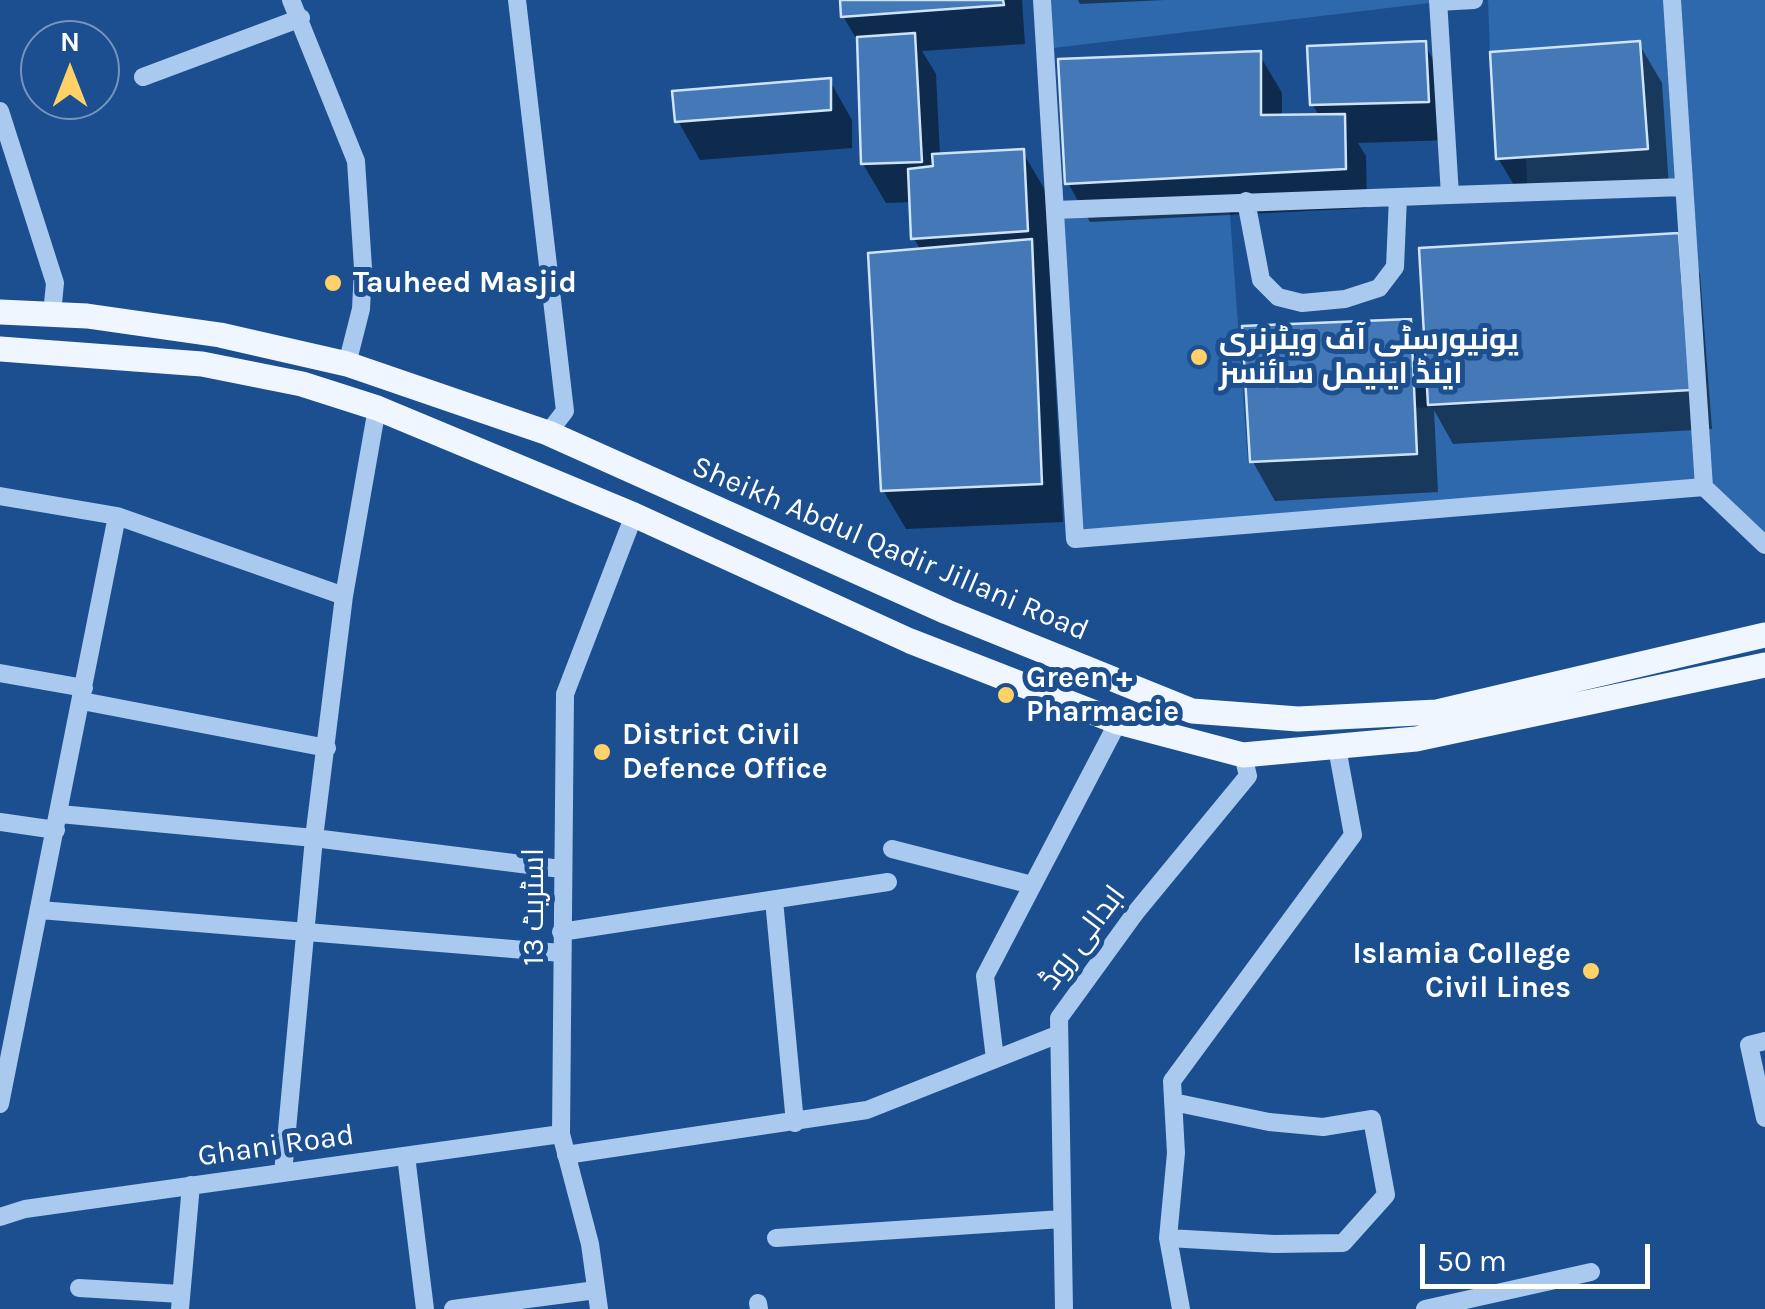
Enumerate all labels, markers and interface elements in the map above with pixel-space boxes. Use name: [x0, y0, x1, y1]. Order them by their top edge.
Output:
north arrow: [20, 20, 120, 120]
text: N: [60, 25, 80, 58]
place label: Tauheed Masjid: [353, 265, 577, 301]
marker: Tauheed Masjid: [322, 272, 344, 294]
place label: یونیورسٹی آف ویٹرنری اینڈ اینیمل سائنسز: [1219, 322, 1519, 392]
marker: یونیورسٹی آف ویٹرنری اینڈ اینیمل سائنسز: [1188, 346, 1210, 368]
street label: Sheikh Abdul Qadir Jillani Road: [686, 449, 1094, 649]
place label: Green + Pharmacie: [1026, 660, 1179, 730]
marker: Green + Pharmacie: [995, 684, 1017, 706]
place label: District Civil Defence Office: [622, 717, 828, 788]
marker: District Civil Defence Office: [591, 741, 613, 763]
street label: اسٹریٹ 13: [516, 848, 552, 966]
street label: ابدالی روڈ: [1032, 879, 1134, 997]
place label: Islamia College Civil Lines: [1352, 936, 1571, 1006]
marker: Islamia College Civil Lines: [1580, 960, 1602, 982]
street label: Ghani Road: [196, 1117, 356, 1175]
scale bar: [1425, 1224, 1655, 1286]
text: 50 m: [1437, 1243, 1507, 1279]

